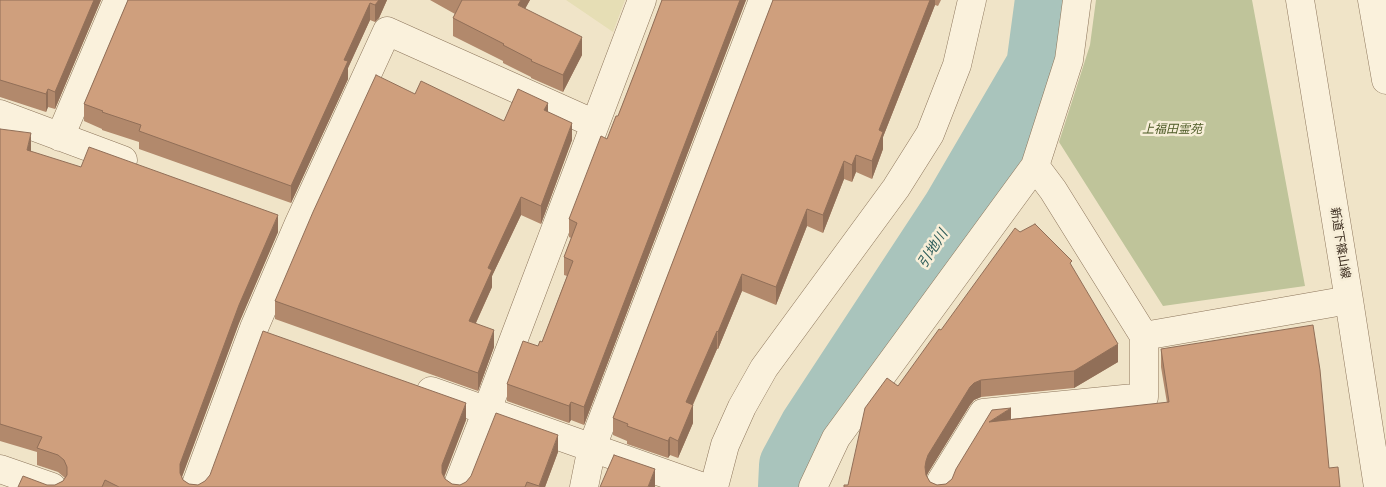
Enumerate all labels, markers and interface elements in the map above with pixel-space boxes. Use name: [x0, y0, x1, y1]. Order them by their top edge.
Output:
park label: 上福田霊苑: [1142, 122, 1202, 136]
street label: 新道下篠山線: [1327, 206, 1353, 280]
water label: 引地川: [915, 227, 951, 271]

